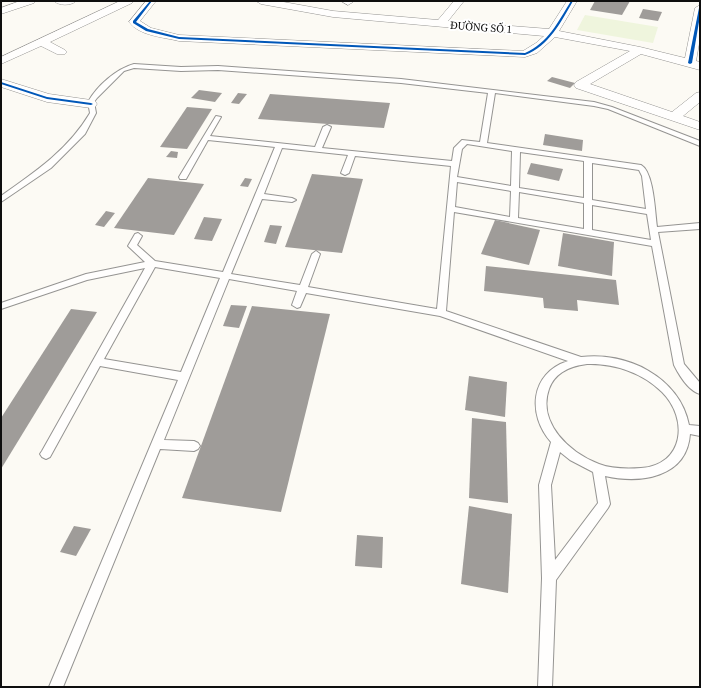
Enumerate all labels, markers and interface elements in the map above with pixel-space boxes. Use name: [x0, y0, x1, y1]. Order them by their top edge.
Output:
street label: ĐƯỜNG SỐ 1: [449, 17, 513, 37]

